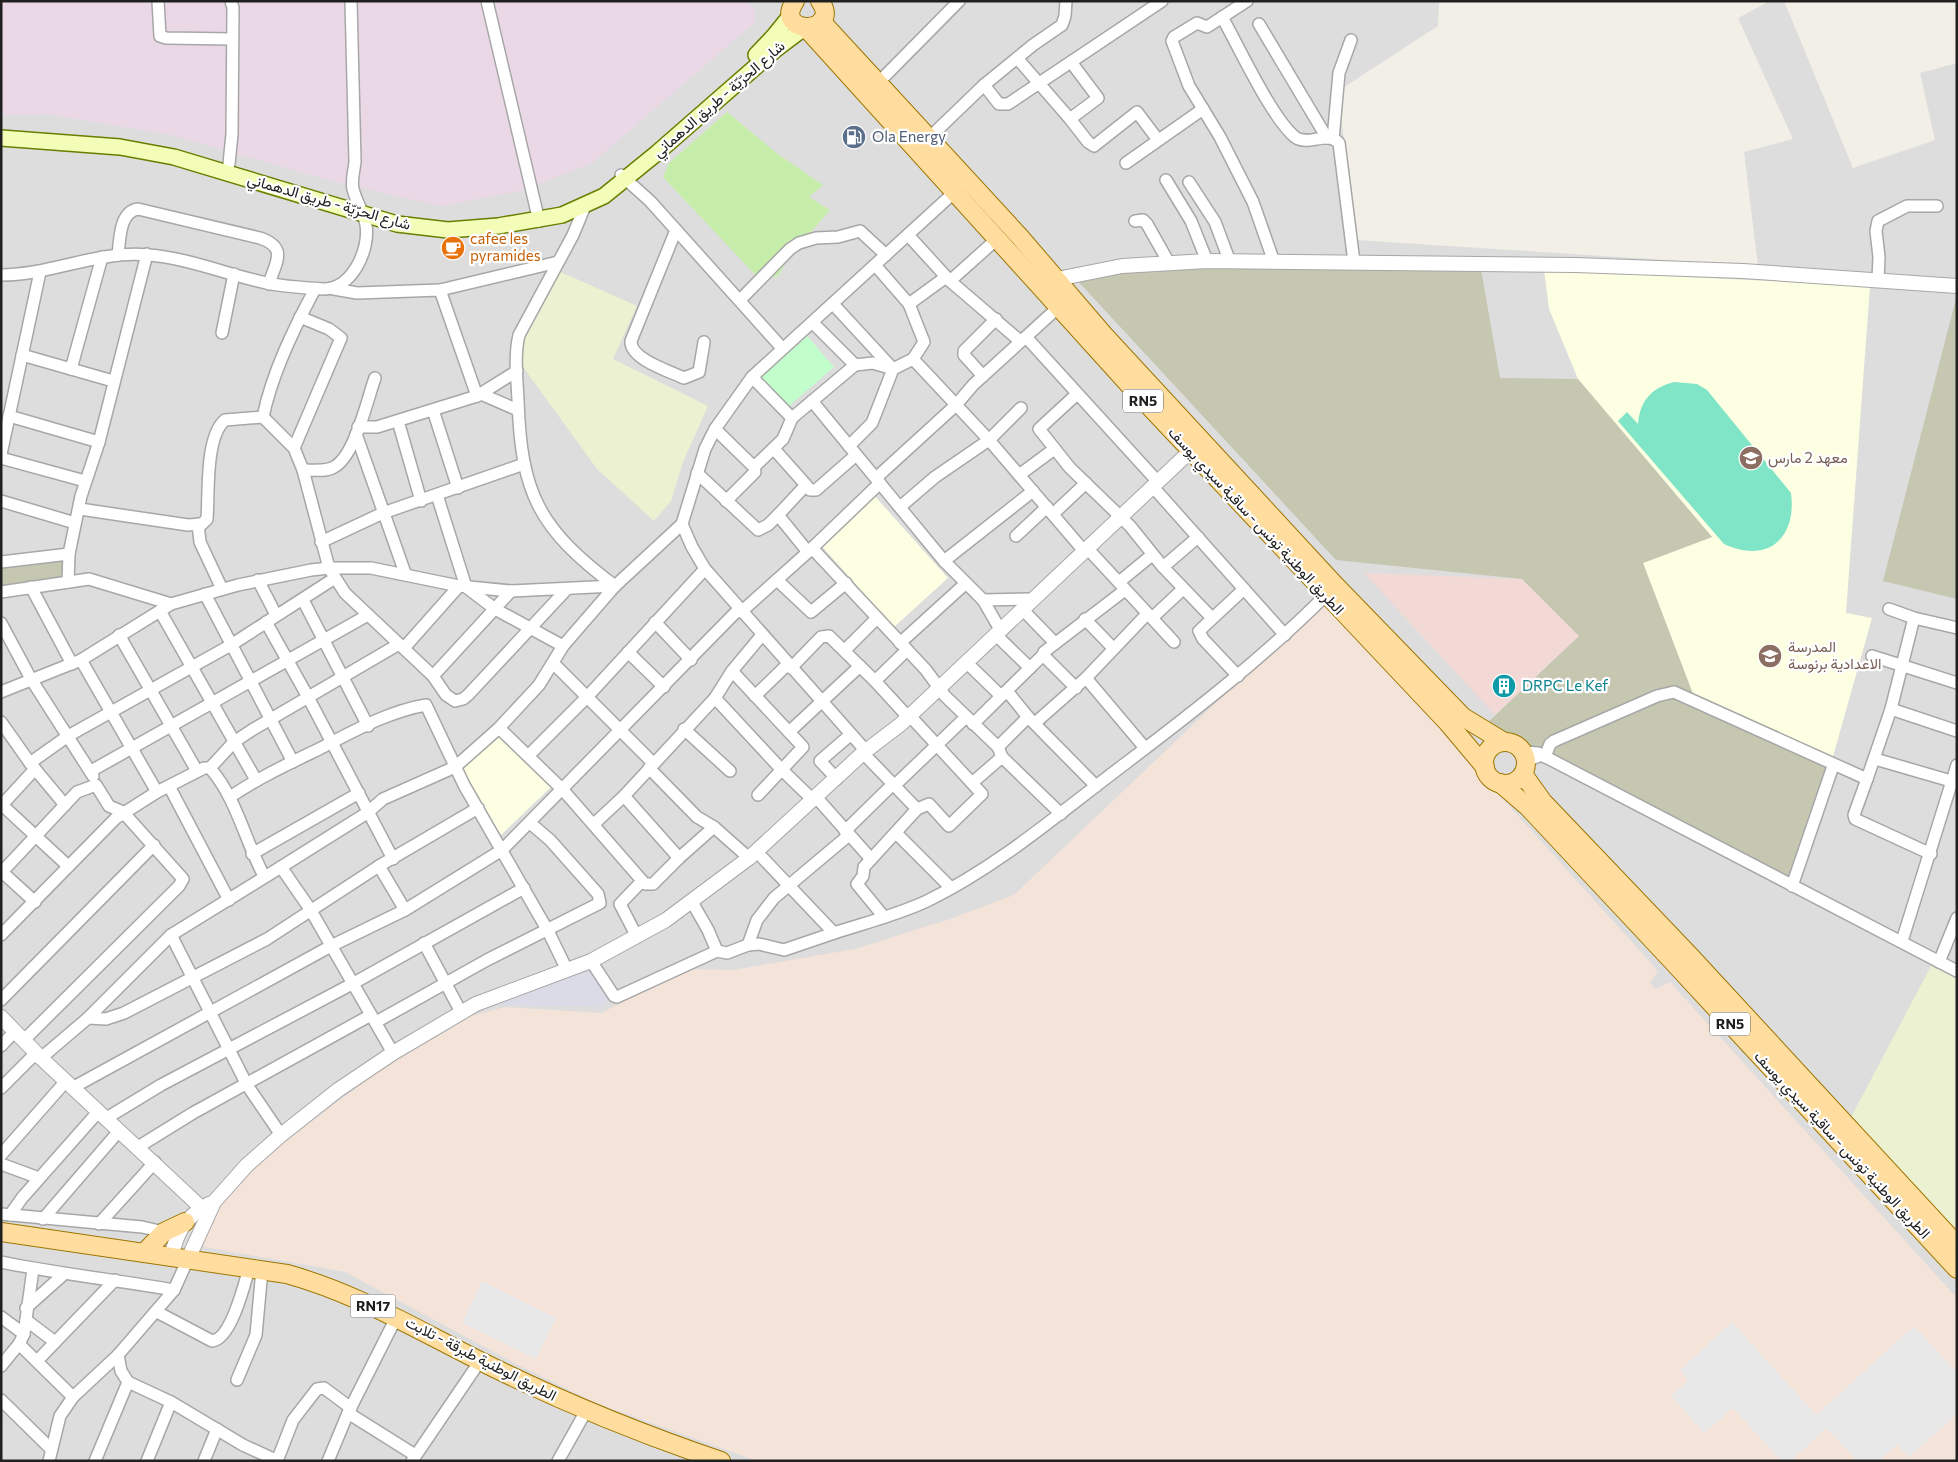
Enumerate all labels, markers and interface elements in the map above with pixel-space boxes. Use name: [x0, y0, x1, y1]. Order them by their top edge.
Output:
street label: شارع الحرّيّة - طريق الدهماني: [649, 36, 791, 164]
fuel station icon: Ola Energy: [841, 124, 867, 150]
place label: Ola Energy: [872, 127, 946, 145]
street label: شارع الحرّيّة - طريق الدهماني: [244, 169, 413, 238]
place label: cafee les pyramides: [470, 229, 541, 264]
cafe icon: cafee les pyramides: [440, 235, 466, 261]
road number: RN5: [1123, 390, 1163, 412]
street label: الطريق الوطنية تونس - ساقية سيدي يوسف: [1161, 423, 1348, 621]
school or university icon: معهد 2 مارس: [1738, 445, 1764, 471]
place label: معهد 2 مارس: [1768, 448, 1848, 468]
place label: المدرسة الاعدادية برنوسة: [1788, 637, 1882, 673]
school or university icon: المدرسة الاعدادية برنوسة: [1757, 643, 1783, 669]
building icon: DRPC Le Kef: [1491, 673, 1517, 699]
place label: DRPC Le Kef: [1522, 676, 1608, 694]
road number: RN5: [1710, 1012, 1750, 1036]
street label: الطريق الوطنية تونس - ساقية سيدي يوسف: [1747, 1047, 1934, 1245]
road number: RN17: [350, 1294, 396, 1318]
street label: الطريق الوطنية طبرقة - تلابت: [402, 1312, 560, 1406]

